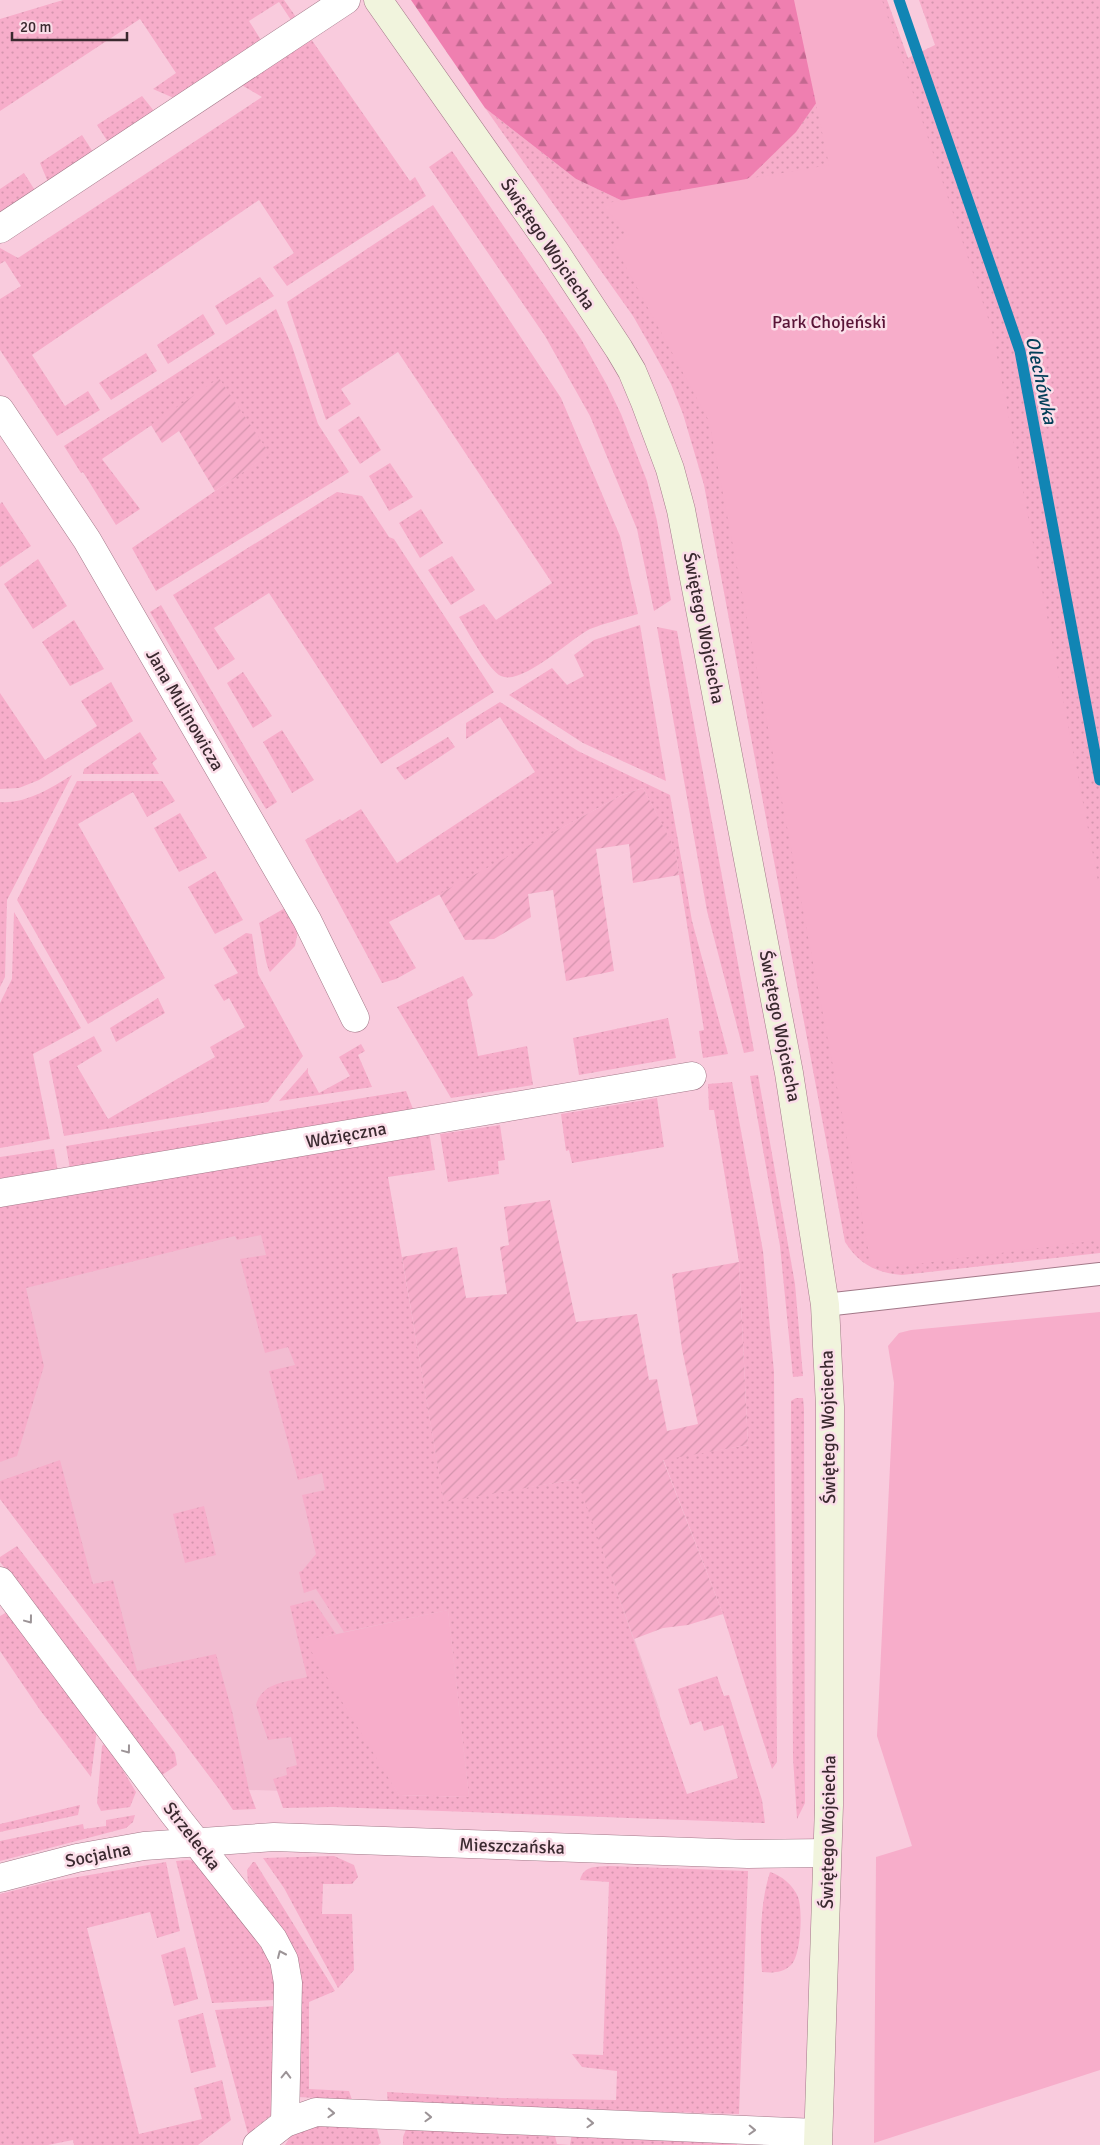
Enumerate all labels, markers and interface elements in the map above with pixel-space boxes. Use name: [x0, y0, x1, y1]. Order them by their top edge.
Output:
scale bar: [12, 10, 128, 42]
text: 20 m: [20, 18, 51, 36]
street label: Świętego Wojciecha: [496, 174, 600, 314]
park label: Park Chojeński: [772, 311, 886, 333]
water label: Olechówka: [1020, 334, 1062, 428]
street label: Świętego Wojciecha: [679, 550, 729, 706]
street label: Jana Mulinowicza: [141, 645, 229, 775]
street label: Świętego Wojciecha: [755, 948, 805, 1104]
street label: Wdzięczna: [304, 1117, 388, 1153]
street label: Świętego Wojciecha: [816, 1350, 840, 1504]
one-way arrow: [23, 1614, 32, 1624]
one-way arrow: [121, 1744, 129, 1753]
street label: Świętego Wojciecha: [816, 1755, 840, 1909]
street label: Strzelecka: [159, 1797, 225, 1875]
street label: Mieszczańska: [459, 1833, 565, 1859]
street label: Socjalna: [63, 1838, 133, 1872]
one-way arrow: [276, 1950, 287, 1959]
one-way arrow: [281, 2070, 291, 2078]
one-way arrow: [327, 2107, 335, 2118]
one-way arrow: [424, 2111, 432, 2122]
one-way arrow: [586, 2118, 594, 2129]
one-way arrow: [749, 2125, 757, 2135]

